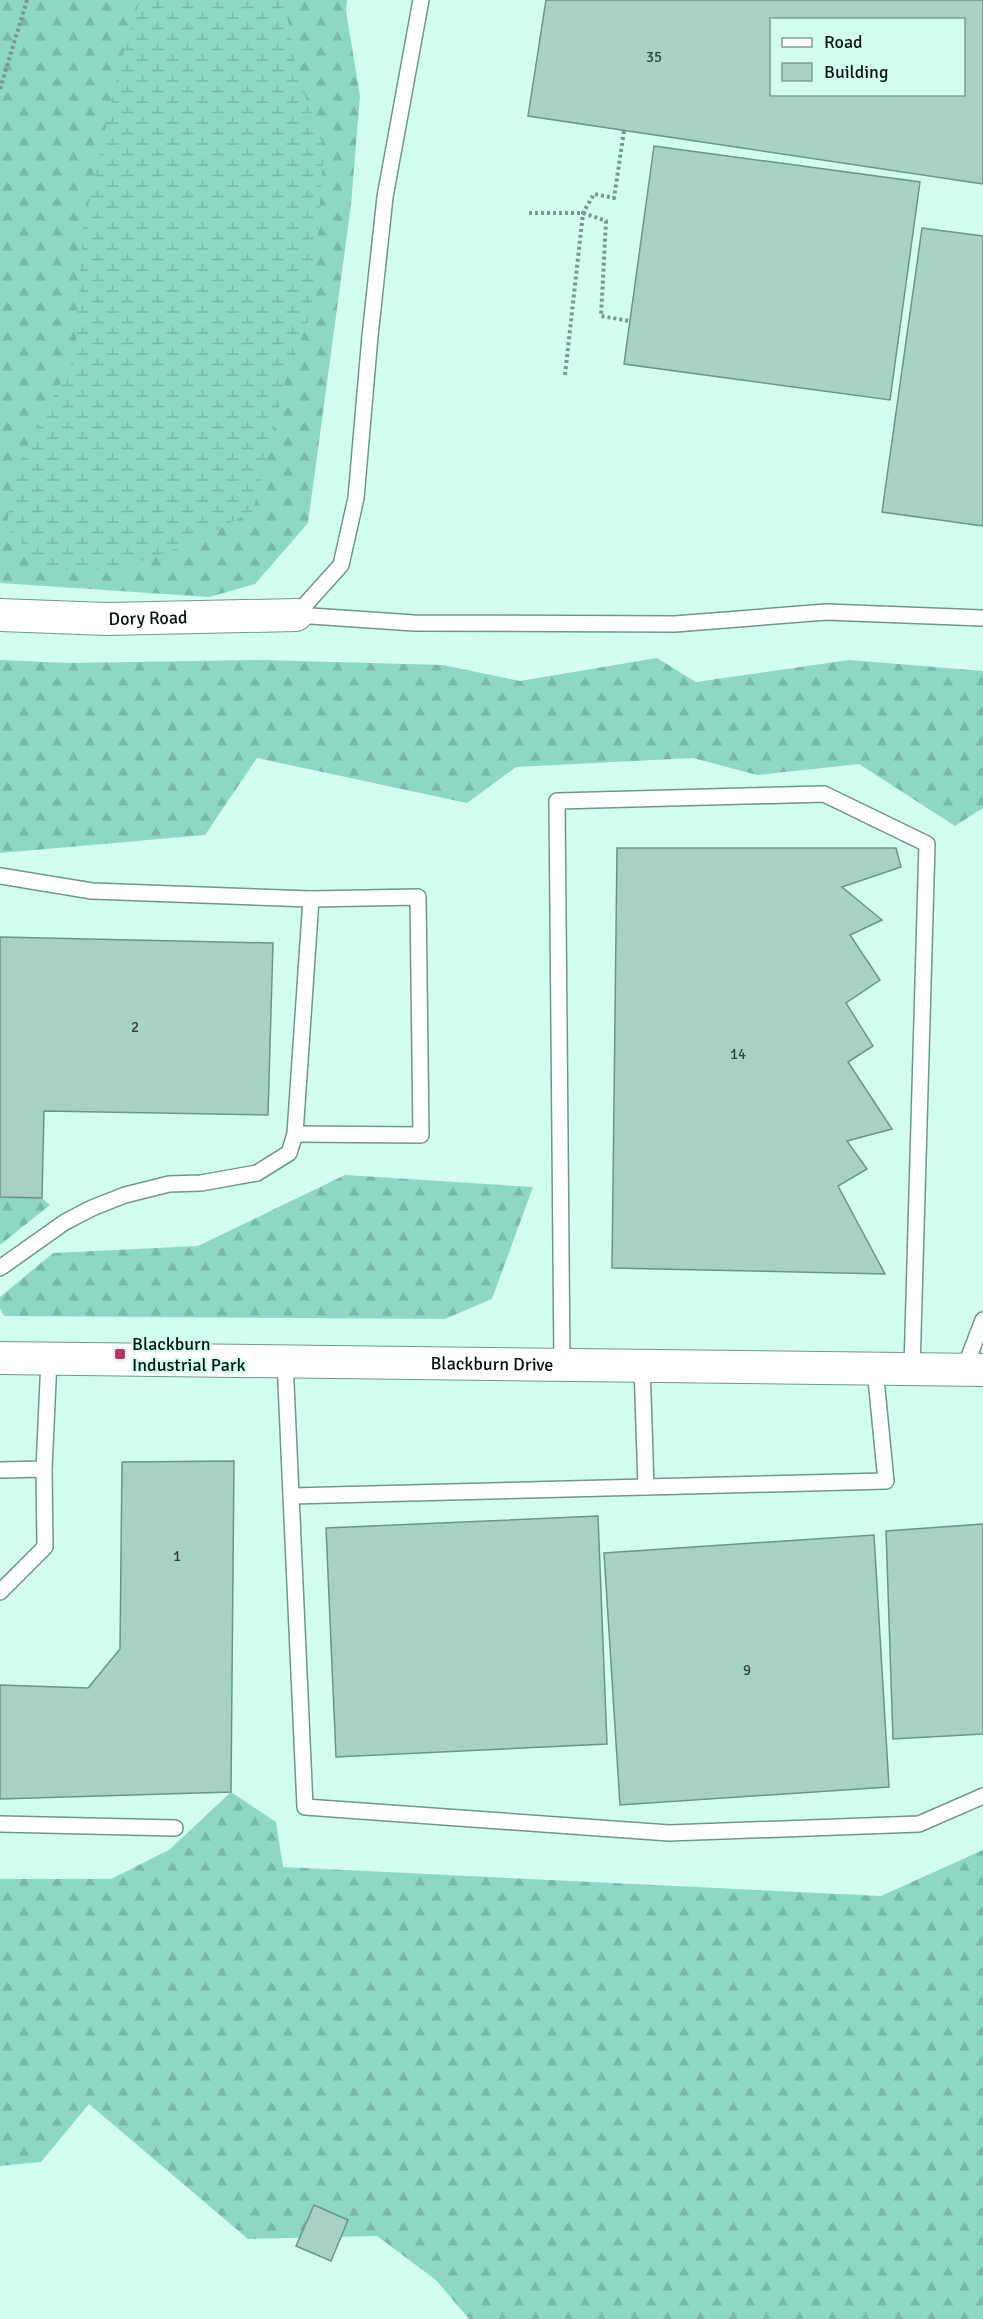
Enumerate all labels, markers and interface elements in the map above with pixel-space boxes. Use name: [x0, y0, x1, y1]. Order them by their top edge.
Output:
legend: [770, 18, 965, 96]
text: Road: [824, 31, 863, 53]
house number: 35: [646, 48, 662, 66]
text: Building: [824, 61, 888, 83]
street label: Dory Road: [108, 606, 188, 630]
house number: 2: [131, 1018, 139, 1036]
house number: 14: [730, 1045, 746, 1063]
place label: Blackburn Industrial Park: [132, 1333, 245, 1376]
marker: Blackburn Industrial Park: [113, 1347, 127, 1361]
street label: Blackburn Drive: [430, 1352, 554, 1376]
house number: 1: [173, 1547, 181, 1565]
house number: 9: [743, 1661, 751, 1679]

